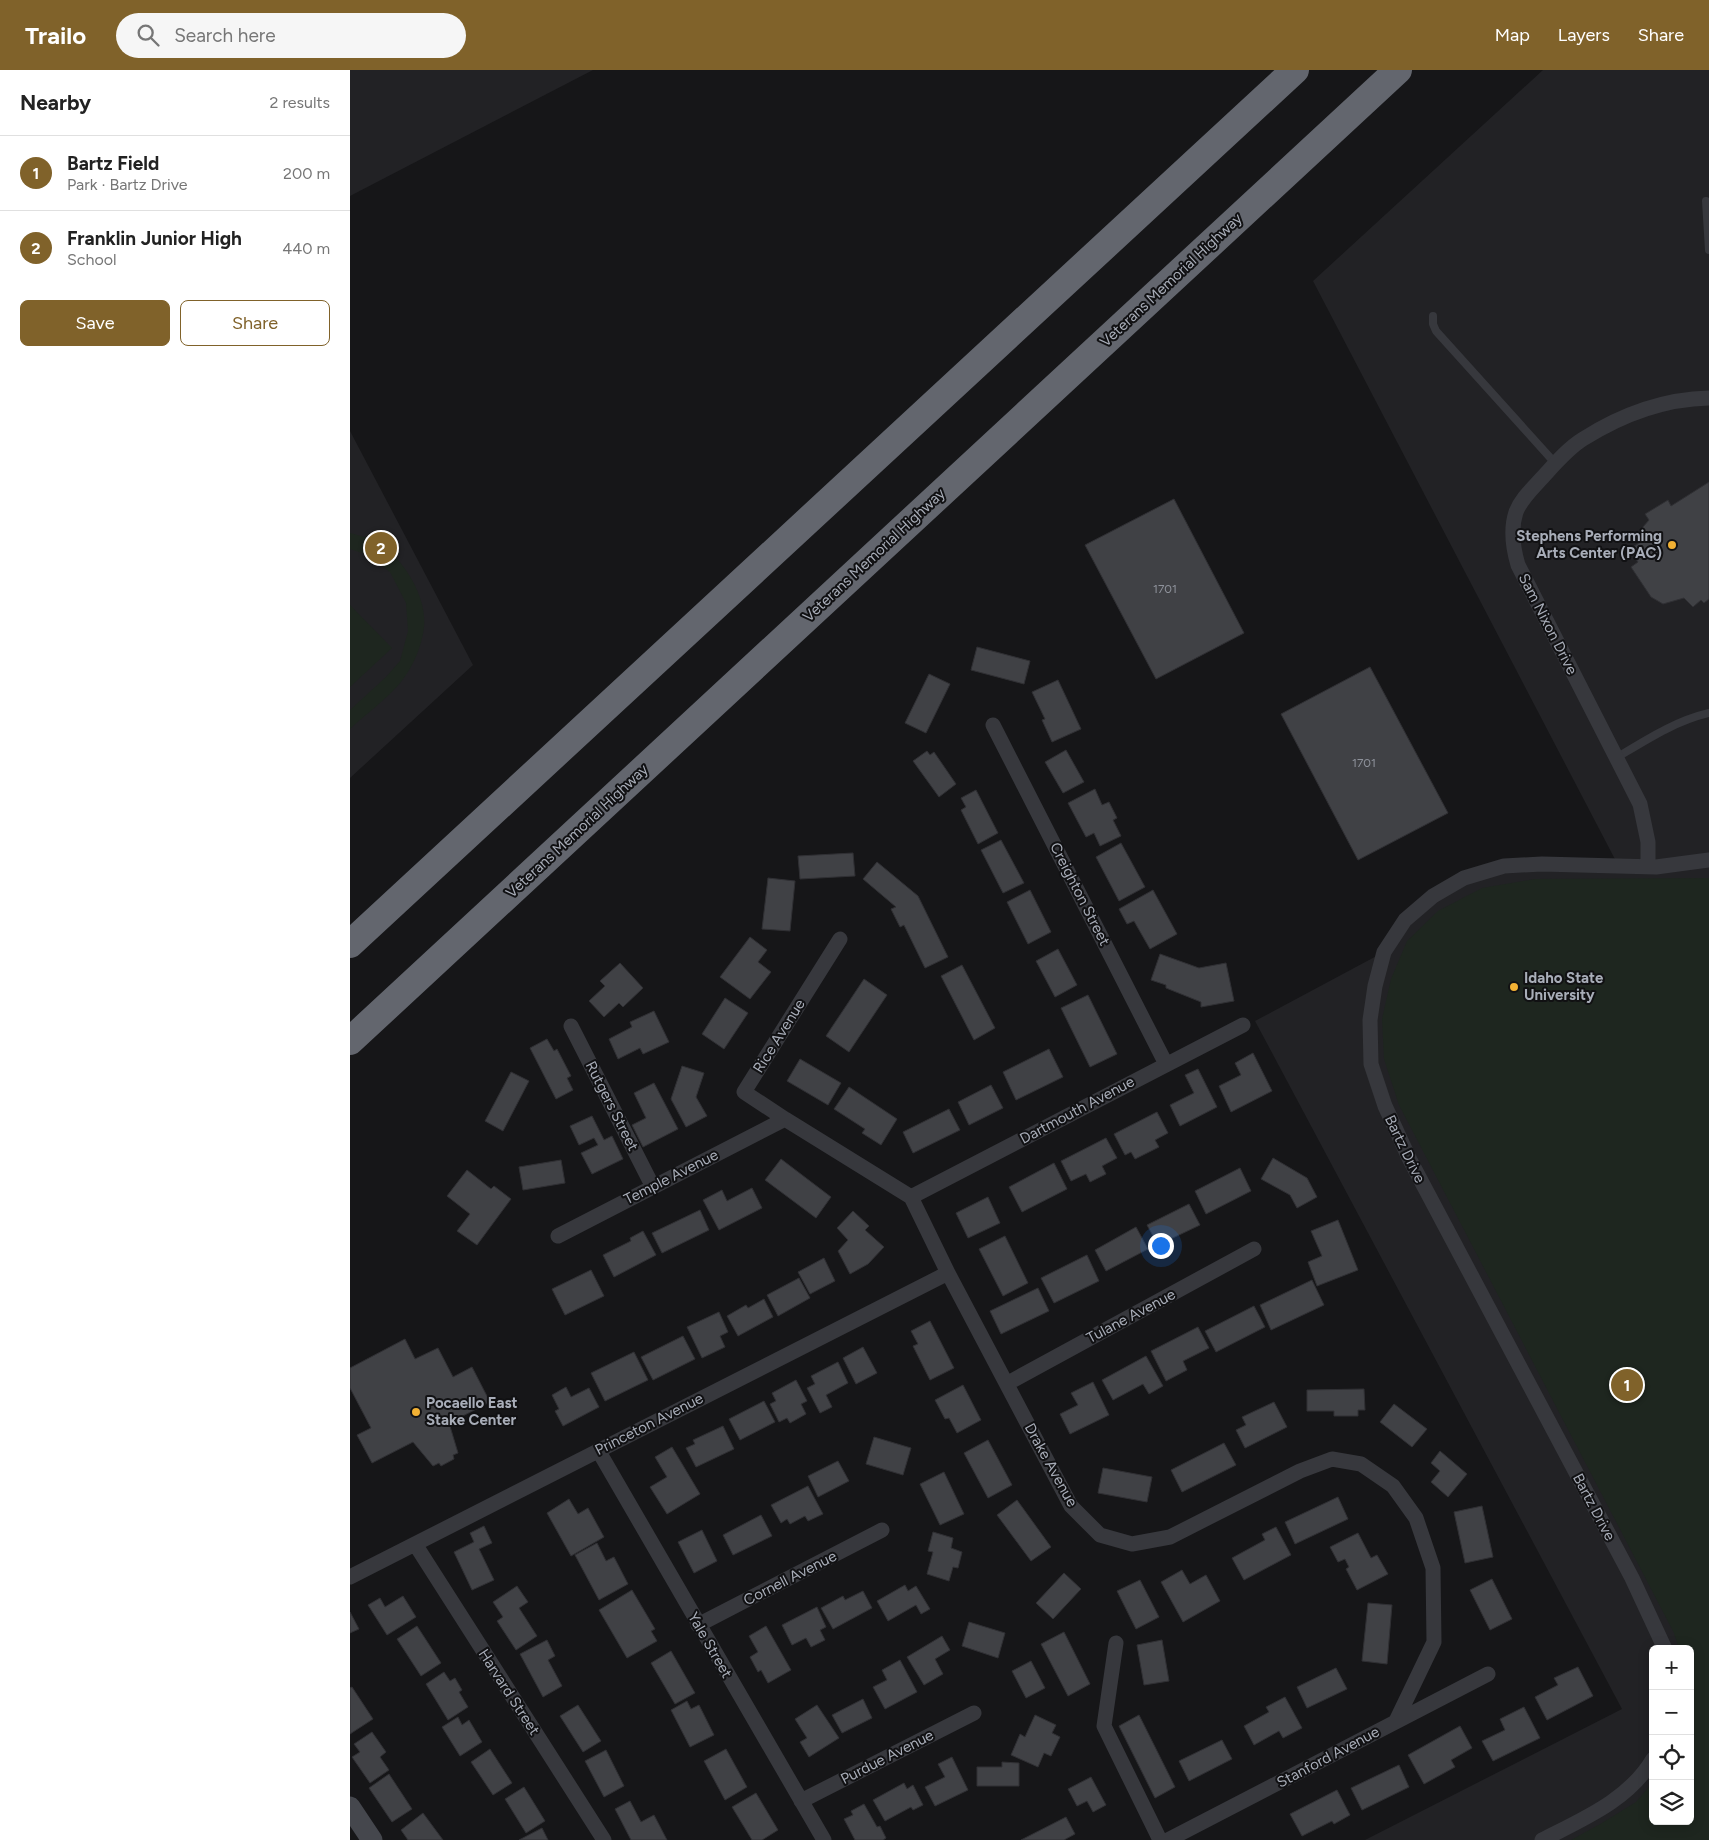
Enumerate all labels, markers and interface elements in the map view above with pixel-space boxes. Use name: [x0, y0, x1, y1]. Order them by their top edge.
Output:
search box: [116, 13, 466, 58]
text: Trailo: [25, 21, 86, 50]
icon: search: [134, 21, 162, 49]
text: Search here: [174, 24, 276, 47]
text: Map: [1495, 24, 1530, 46]
text: Layers: [1558, 24, 1610, 46]
text: Share: [1638, 24, 1684, 46]
text: Nearby: [20, 90, 91, 115]
text: 2 results: [270, 93, 330, 112]
text: Bartz Field: [67, 152, 159, 175]
text: 1: [33, 164, 39, 183]
text: 200 m: [283, 164, 330, 183]
text: Park · Bartz Drive: [67, 175, 188, 194]
street label: Veterans Memorial Highway: [1096, 209, 1246, 351]
text: Franklin Junior High: [67, 227, 242, 250]
text: 2: [31, 239, 41, 258]
text: 440 m: [282, 239, 330, 258]
text: School: [67, 250, 117, 269]
button: Save: [20, 300, 170, 346]
button: Share: [180, 300, 330, 346]
street label: Veterans Memorial Highway: [799, 484, 949, 626]
place label: Stephens Performing Arts Center (PAC): [1516, 527, 1662, 562]
pin: 2: [365, 529, 397, 567]
marker: Stephens Performing Arts Center (PAC): [1666, 539, 1678, 551]
street label: Sam Nixon Drive: [1515, 570, 1581, 678]
house number: 1701: [1153, 582, 1177, 596]
house number: 1701: [1352, 756, 1376, 770]
street label: Veterans Memorial Highway: [502, 760, 652, 902]
street label: Creighton Street: [1046, 840, 1114, 949]
place label: Idaho State University: [1524, 969, 1604, 1004]
marker: Idaho State University: [1508, 981, 1520, 993]
street label: Rice Avenue: [749, 996, 809, 1076]
street label: Rutgers Street: [582, 1058, 642, 1154]
street label: Dartmouth Avenue: [1017, 1072, 1137, 1148]
street label: Bartz Drive: [1381, 1112, 1429, 1186]
street label: Temple Avenue: [621, 1146, 721, 1208]
your location: [1148, 1233, 1174, 1259]
street label: Tulane Avenue: [1084, 1285, 1178, 1347]
pin: 1: [1611, 1366, 1643, 1404]
street label: Princeton Avenue: [592, 1389, 706, 1459]
place label: Pocaello East Stake Center: [426, 1394, 518, 1429]
marker: Pocaello East Stake Center: [410, 1406, 422, 1418]
street label: Drake Avenue: [1021, 1420, 1081, 1510]
street label: Bartz Drive: [1569, 1470, 1619, 1544]
street label: Cornell Avenue: [740, 1547, 840, 1609]
street label: Yale Street: [684, 1609, 736, 1681]
map controls: [1649, 1645, 1694, 1825]
button: +: [1649, 1645, 1694, 1690]
street label: Harvard Street: [475, 1646, 544, 1739]
button: −: [1649, 1690, 1694, 1735]
street label: Stanford Avenue: [1274, 1722, 1382, 1792]
street label: Purdue Avenue: [838, 1726, 936, 1788]
button: locate: [1649, 1735, 1694, 1780]
button: layers: [1649, 1780, 1694, 1825]

